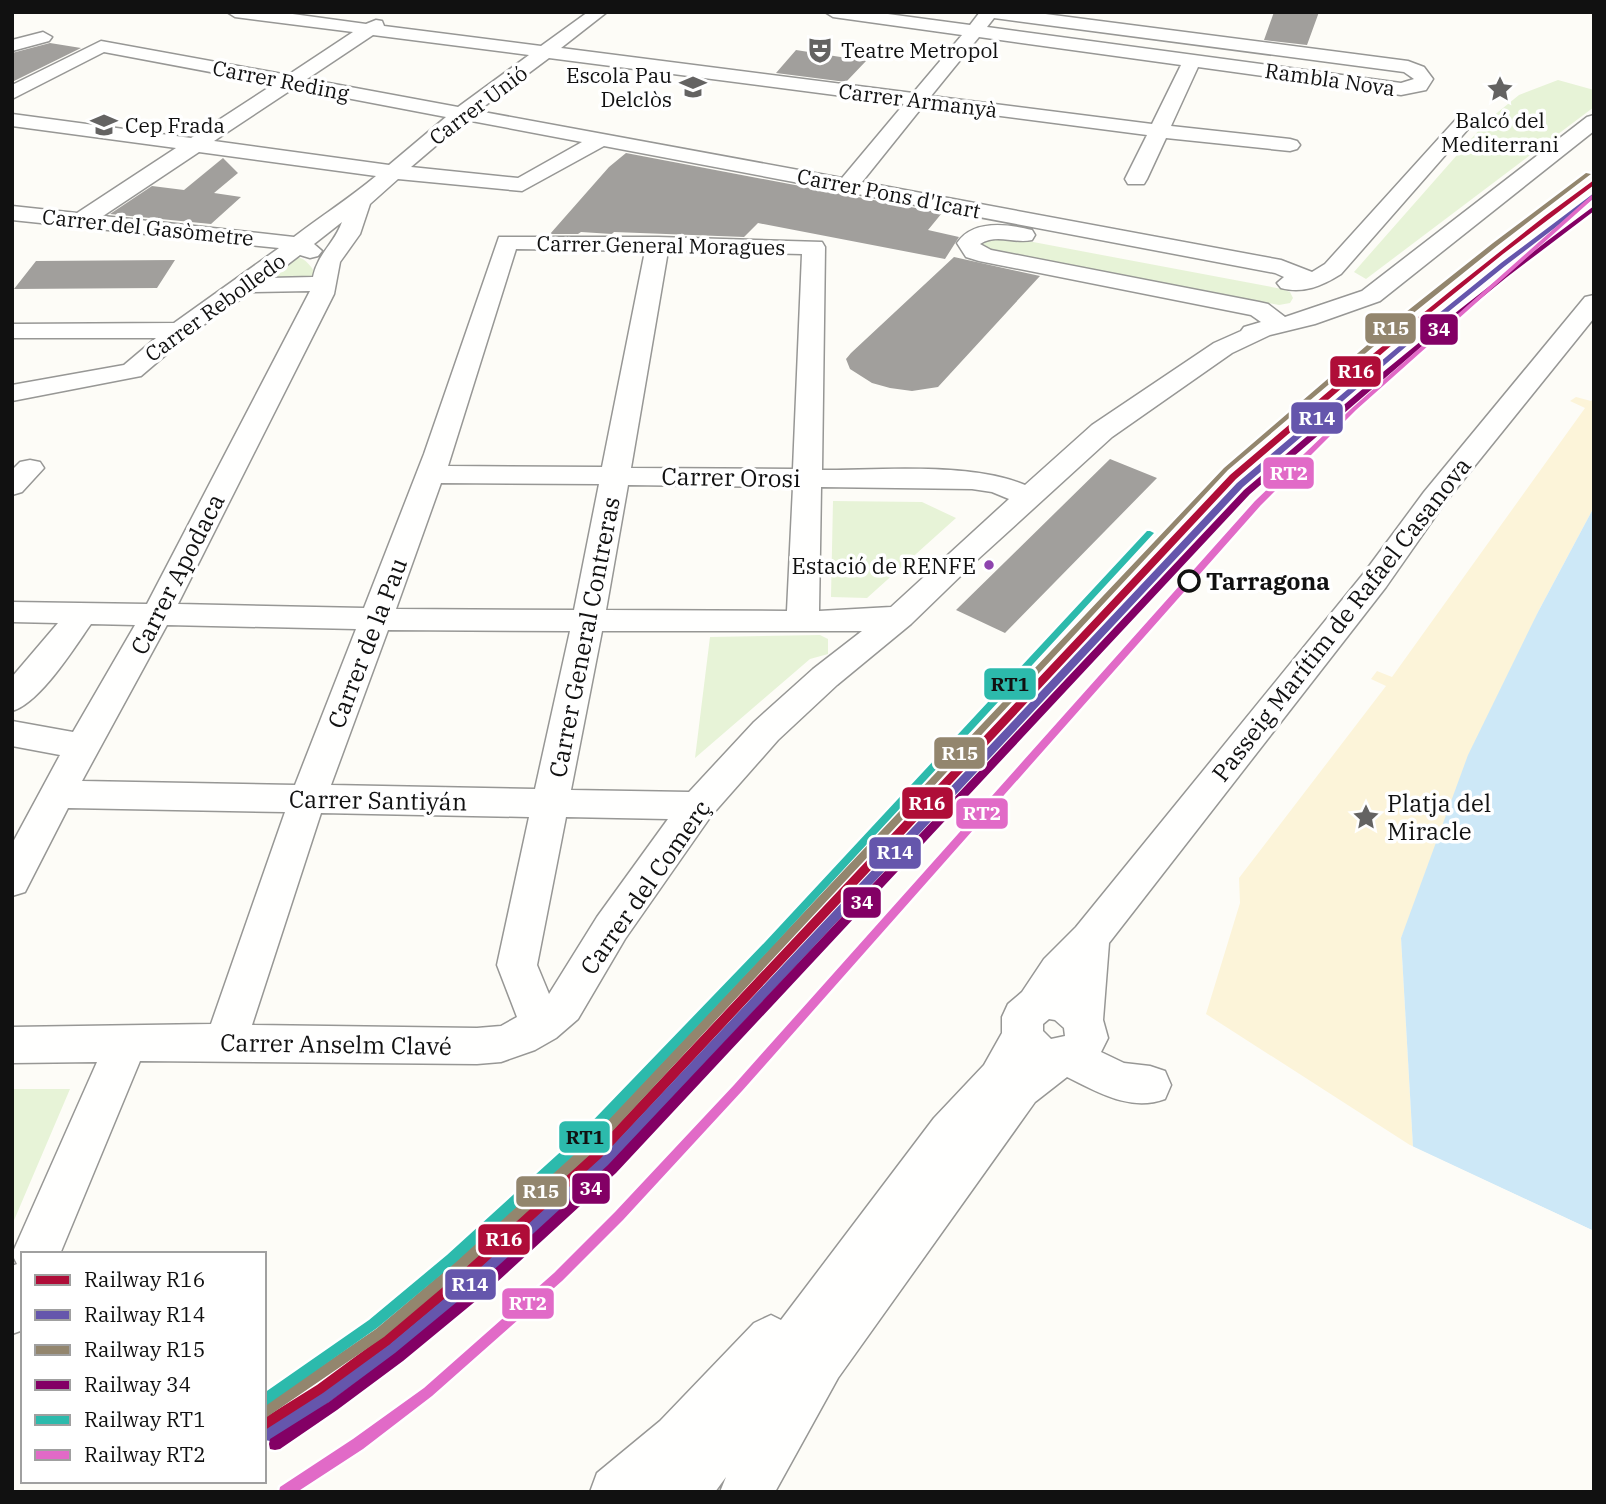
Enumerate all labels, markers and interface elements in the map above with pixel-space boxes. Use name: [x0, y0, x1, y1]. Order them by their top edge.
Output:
theatre icon: Teatre Metropol: [805, 35, 835, 65]
place label: Teatre Metropol: [841, 36, 999, 64]
street label: Carrer Reding: [210, 53, 352, 107]
street label: Rambla Nova: [1263, 56, 1397, 102]
street label: Carrer Unió: [423, 59, 533, 151]
place label: Escola Pau Delclòs: [566, 61, 672, 113]
school or university icon: Escola Pau Delclòs: [678, 72, 708, 102]
place icon: Balcó del Mediterrani: [1485, 74, 1515, 104]
street label: Carrer Armanyà: [837, 76, 999, 124]
place label: Balcó del Mediterrani: [1441, 106, 1559, 158]
school or university icon: Cep Frada: [89, 110, 119, 140]
place label: Cep Frada: [125, 111, 225, 139]
street label: Carrer Pons d'Icart: [795, 161, 983, 225]
street label: Carrer del Gasòmetre: [41, 202, 255, 252]
street label: Carrer General Moragues: [536, 229, 786, 261]
street label: Carrer Rebolledo: [139, 247, 291, 367]
line badge: R15: [1364, 312, 1417, 345]
line badge: 34: [1419, 313, 1459, 346]
text: R15: [1373, 316, 1409, 340]
text: 34: [1428, 317, 1450, 341]
line badge: R16: [1329, 355, 1382, 388]
text: R16: [1338, 359, 1374, 383]
line badge: R14: [1290, 401, 1344, 435]
text: R14: [1299, 406, 1335, 430]
street label: Passeig Marítim de Rafael Casanova: [1204, 450, 1478, 788]
line badge: RT2: [1262, 456, 1315, 490]
street label: Carrer Orosi: [661, 460, 801, 494]
text: RT2: [1270, 461, 1308, 485]
street label: Carrer Apodaca: [123, 488, 231, 660]
street label: Carrer General Contreras: [541, 494, 627, 780]
place label: Estació de RENFE: [792, 551, 976, 580]
street label: Carrer de la Pau: [320, 553, 414, 733]
marker: Estació de RENFE: [982, 558, 996, 572]
place label: Tarragona: [1206, 565, 1330, 597]
marker: Tarragona: [1178, 570, 1200, 592]
line badge: RT1: [983, 667, 1037, 701]
text: RT1: [991, 672, 1029, 696]
line badge: R15: [933, 736, 986, 770]
text: R15: [942, 741, 978, 765]
street label: Carrer Santiyán: [289, 782, 467, 818]
line badge: R16: [901, 786, 954, 820]
place label: Platja del Miracle: [1387, 787, 1491, 847]
text: R16: [909, 791, 945, 815]
street label: Carrer del Comerç: [573, 793, 717, 981]
line badge: RT2: [955, 797, 1009, 830]
text: RT2: [963, 801, 1001, 825]
place icon: Platja del Miracle: [1351, 802, 1381, 832]
line badge: R14: [868, 836, 922, 870]
text: R14: [877, 840, 913, 864]
line badge: 34: [842, 886, 882, 919]
text: 34: [851, 890, 873, 914]
street label: Carrer Anselm Clavé: [220, 1026, 452, 1062]
line badge: RT1: [558, 1120, 611, 1154]
text: RT1: [566, 1125, 604, 1149]
line badge: 34: [571, 1172, 611, 1205]
line badge: R15: [515, 1175, 568, 1208]
text: 34: [580, 1176, 602, 1200]
text: R15: [523, 1179, 559, 1203]
line badge: R16: [477, 1223, 531, 1256]
text: R16: [486, 1227, 522, 1251]
legend: [21, 1252, 266, 1483]
text: Railway R16: [84, 1265, 205, 1293]
line badge: R14: [444, 1268, 497, 1301]
text: R14: [452, 1272, 488, 1296]
line badge: RT2: [501, 1287, 555, 1320]
text: RT2: [509, 1291, 547, 1315]
text: Railway R14: [84, 1300, 205, 1328]
text: Railway R15: [84, 1335, 205, 1363]
text: Railway 34: [84, 1370, 191, 1398]
text: Railway RT1: [84, 1405, 206, 1433]
text: Railway RT2: [84, 1440, 206, 1468]

